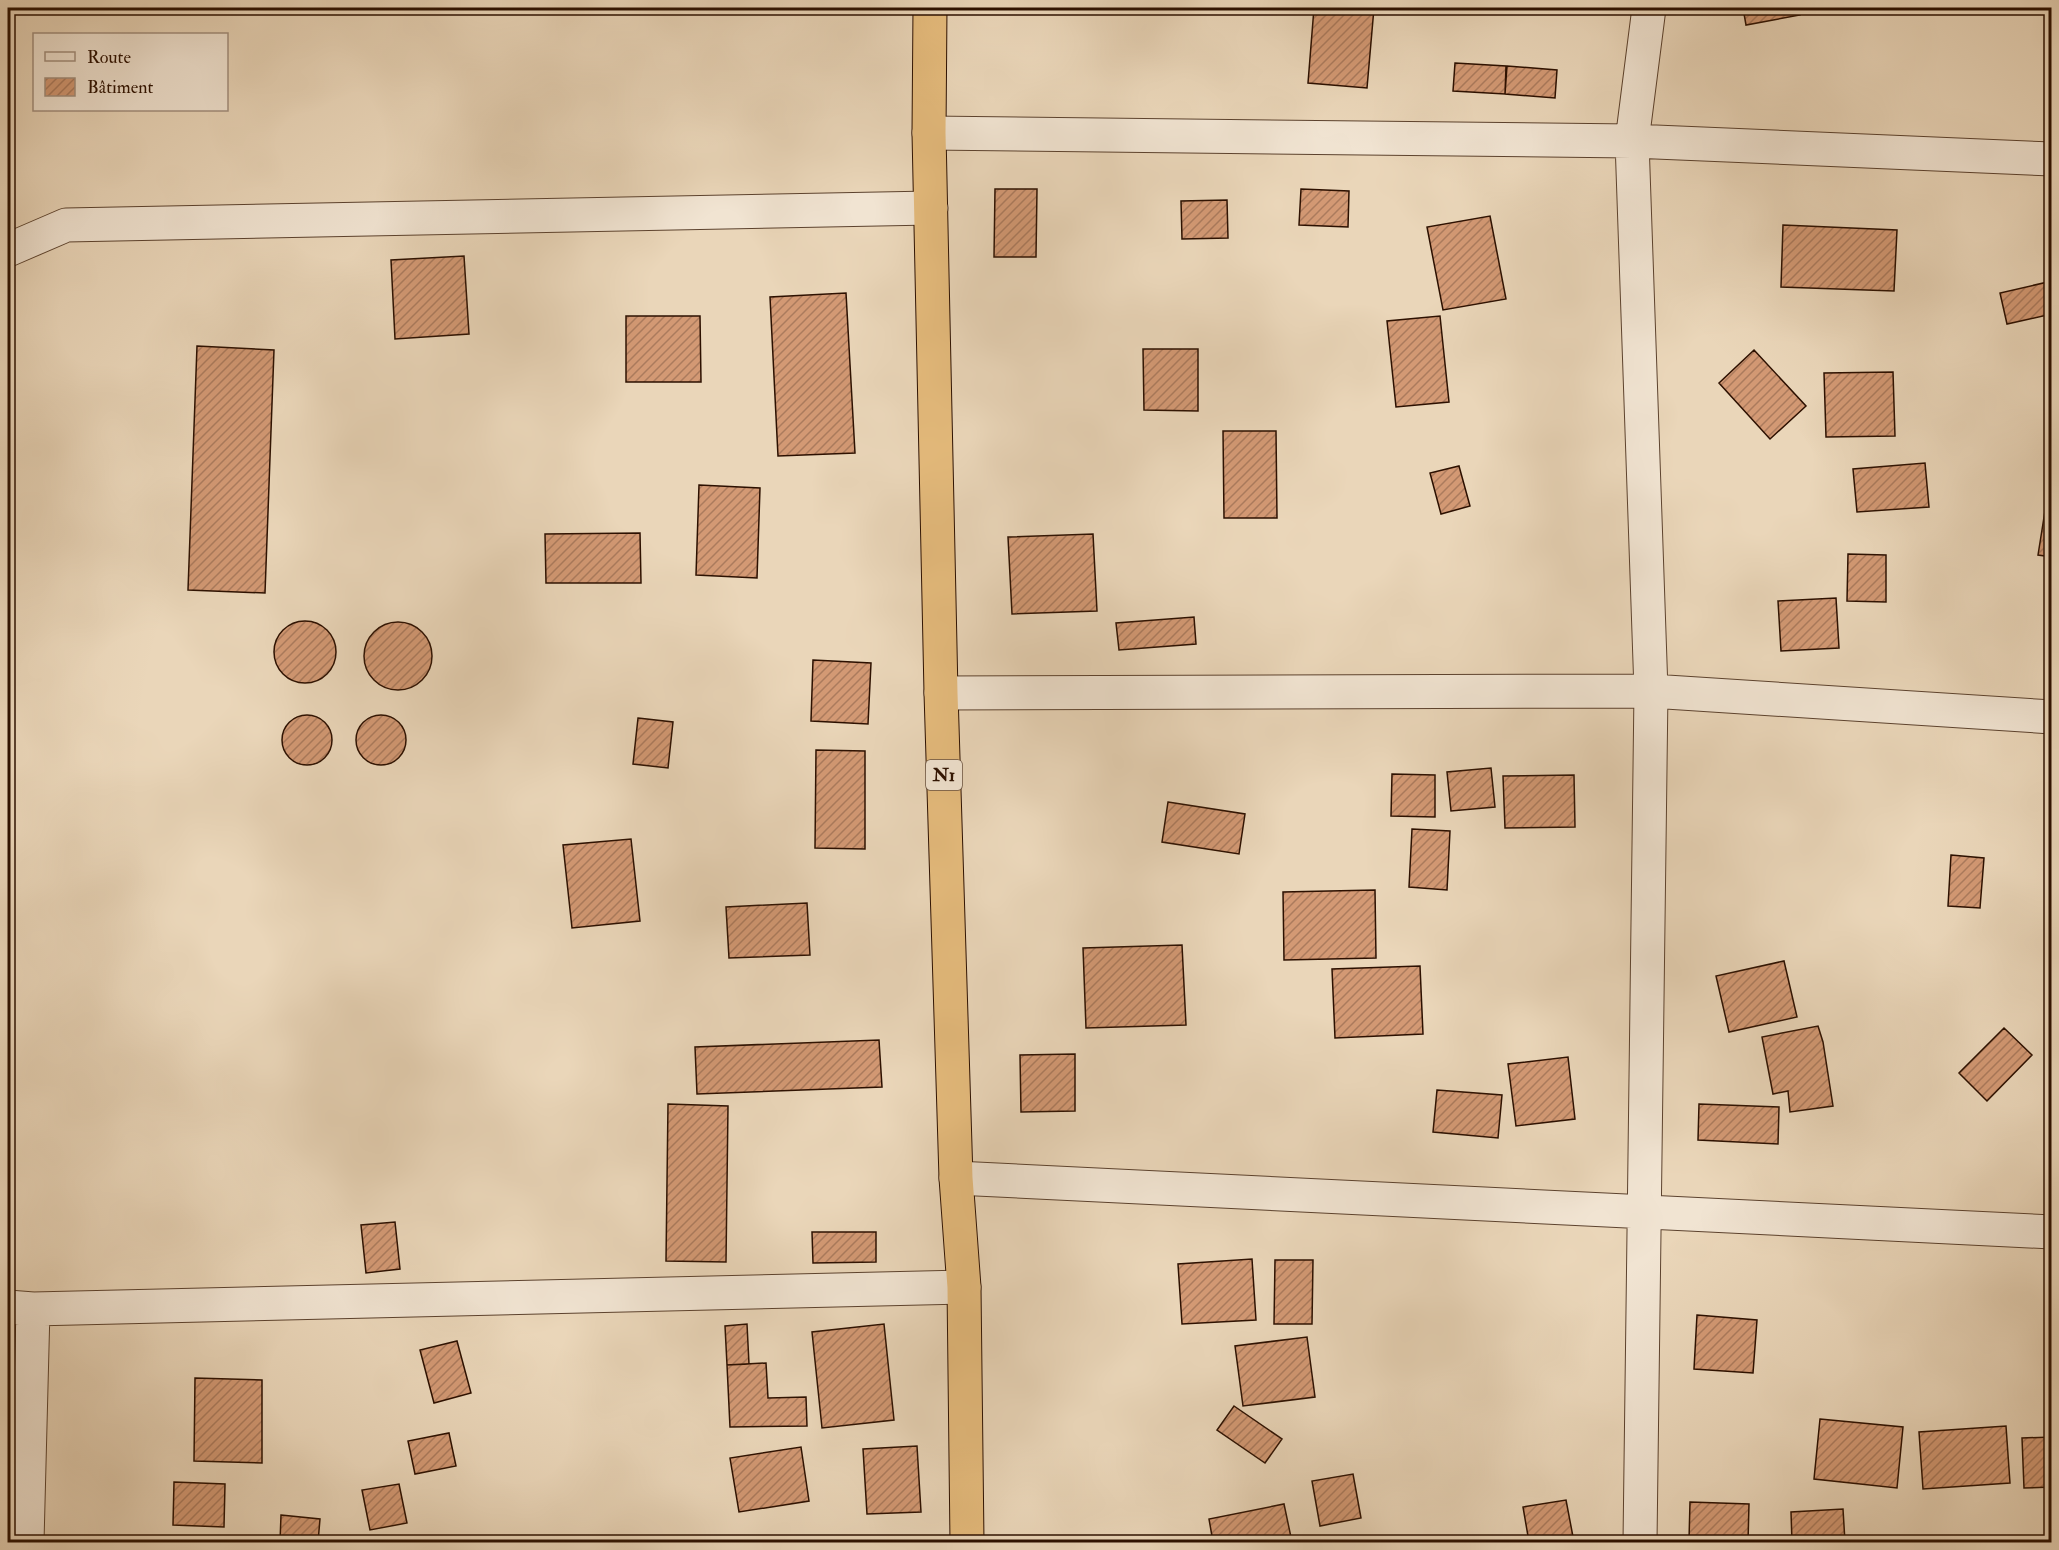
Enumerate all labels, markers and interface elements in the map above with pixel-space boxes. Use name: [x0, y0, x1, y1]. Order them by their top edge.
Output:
legend: [33, 33, 228, 111]
text: Route: [87, 46, 131, 69]
text: Bâtiment: [87, 76, 153, 99]
road number: N1: [926, 760, 962, 790]

